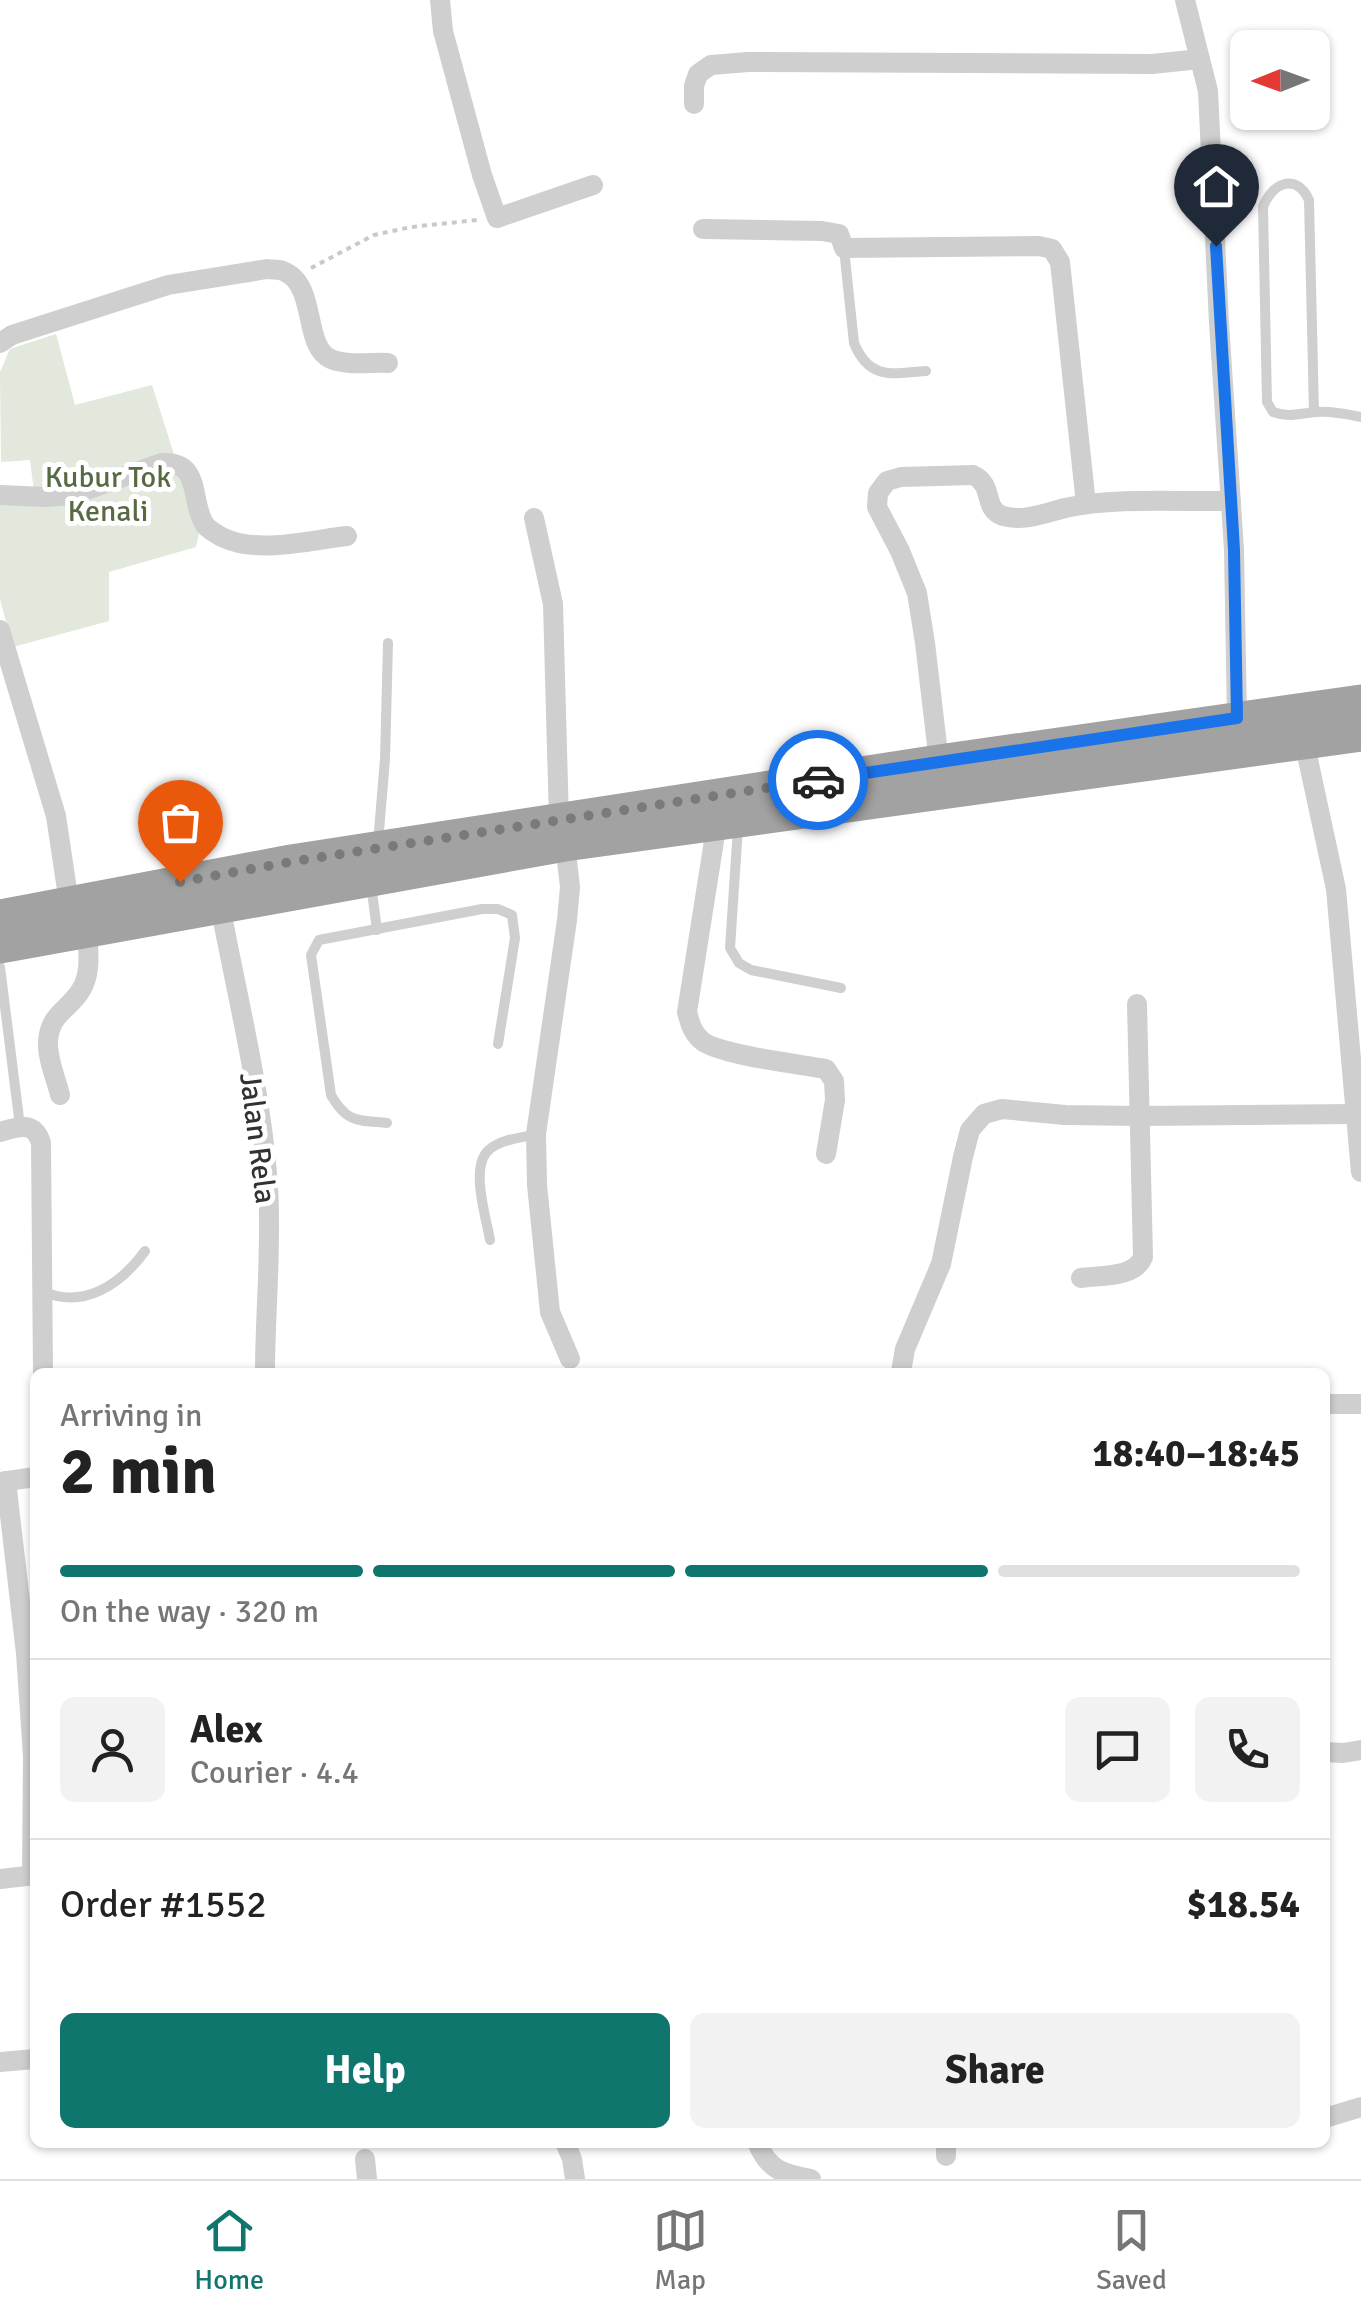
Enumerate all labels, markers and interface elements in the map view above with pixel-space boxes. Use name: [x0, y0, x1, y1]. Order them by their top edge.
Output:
north arrow: [1230, 30, 1330, 130]
map controls: [1230, 30, 1330, 130]
pin: [1174, 144, 1259, 247]
icon: home: [1189, 159, 1244, 214]
park label: Kubur Tok Kenali: [45, 459, 171, 530]
courier: [768, 730, 868, 830]
icon: car: [791, 753, 846, 808]
pin: [138, 780, 223, 883]
icon: bag: [153, 795, 208, 850]
street label: Jalan Rela: [231, 1070, 284, 1206]
text: Arriving in: [60, 1396, 202, 1435]
text: 18:40–18:45: [1092, 1430, 1300, 1477]
text: 2 min: [60, 1432, 217, 1512]
text: On the way · 320 m: [60, 1592, 319, 1631]
button: person: [60, 1697, 165, 1802]
button: chat: [1065, 1697, 1170, 1802]
button: phone: [1195, 1697, 1300, 1802]
text: Alex: [190, 1706, 263, 1753]
text: Courier · 4.4: [190, 1753, 359, 1792]
text: Order #1552: [60, 1881, 267, 1928]
text: $18.54: [1187, 1881, 1300, 1928]
button: Help: [60, 2013, 670, 2128]
button: Share: [690, 2013, 1300, 2128]
tab: Home: [194, 2203, 264, 2297]
tab: Map: [653, 2203, 708, 2297]
tab: Saved: [1096, 2203, 1167, 2297]

